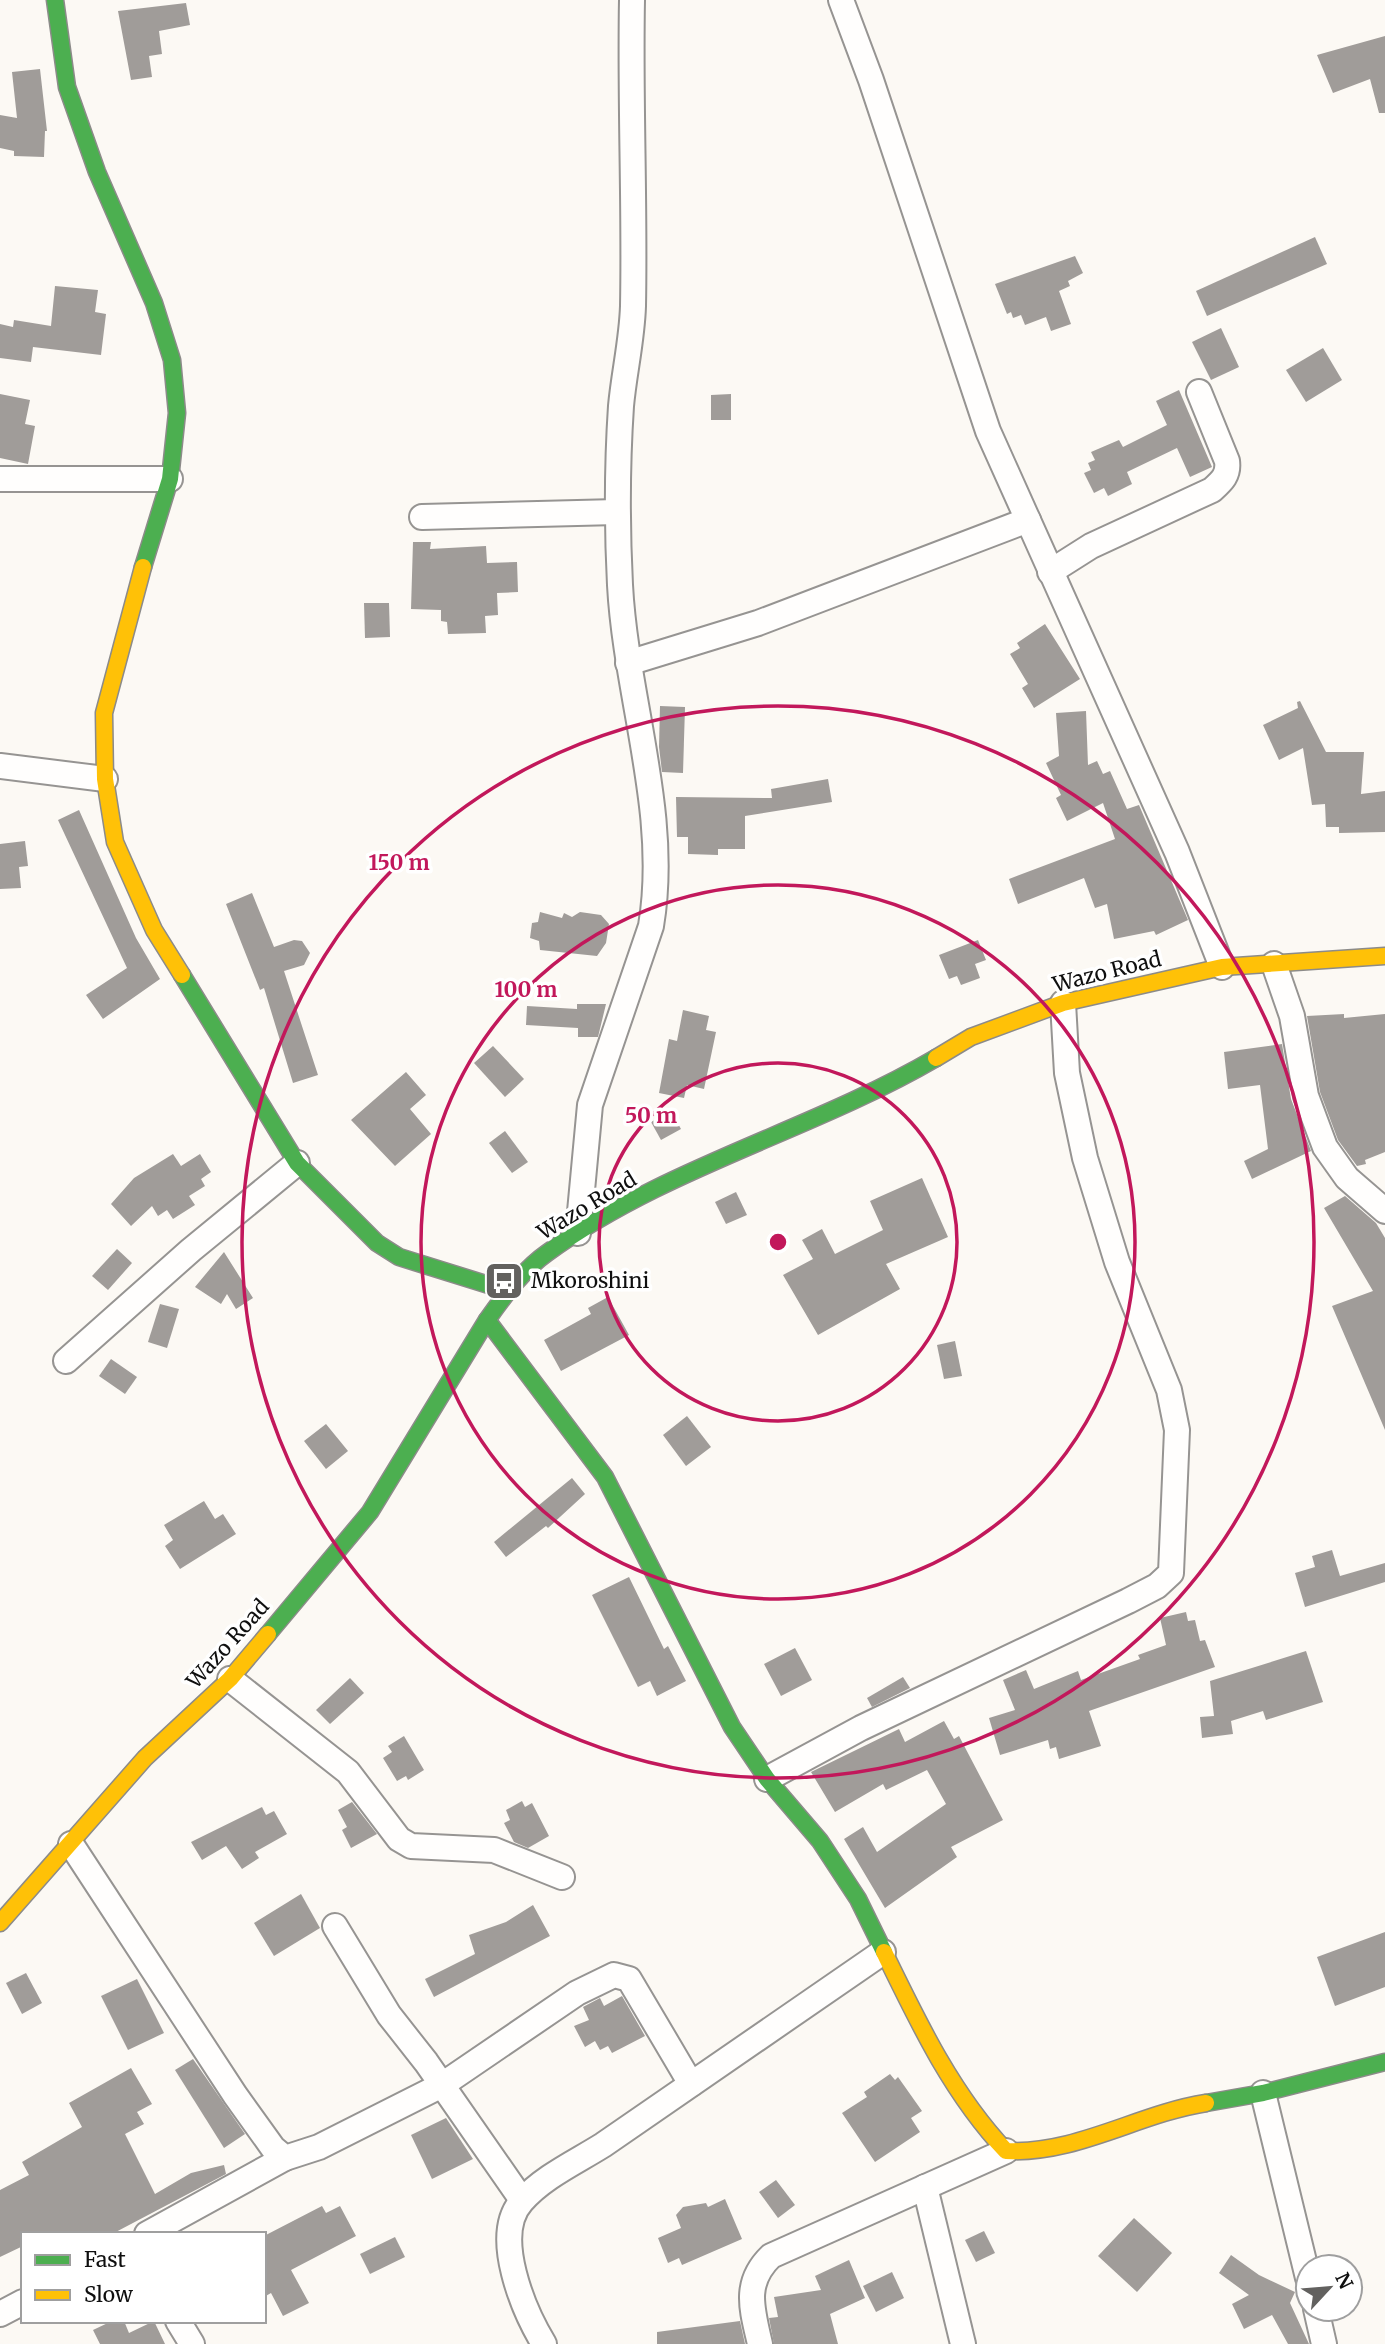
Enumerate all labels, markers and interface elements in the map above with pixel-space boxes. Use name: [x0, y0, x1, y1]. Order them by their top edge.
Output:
text: 150 m: [368, 849, 430, 876]
street label: Wazo Road: [1049, 945, 1164, 998]
text: 100 m: [495, 976, 557, 1003]
text: 50 m: [625, 1102, 677, 1129]
street label: Wazo Road: [531, 1165, 642, 1246]
centre of rings: [766, 1230, 790, 1254]
bus stop icon: Mkoroshini: [483, 1260, 525, 1302]
place label: Mkoroshini: [531, 1267, 649, 1294]
street label: Wazo Road: [180, 1593, 275, 1695]
legend: [21, 2232, 266, 2323]
text: Fast: [84, 2246, 126, 2273]
north arrow: [1294, 2253, 1364, 2323]
text: N: [1330, 2269, 1358, 2293]
text: Slow: [84, 2281, 133, 2308]

